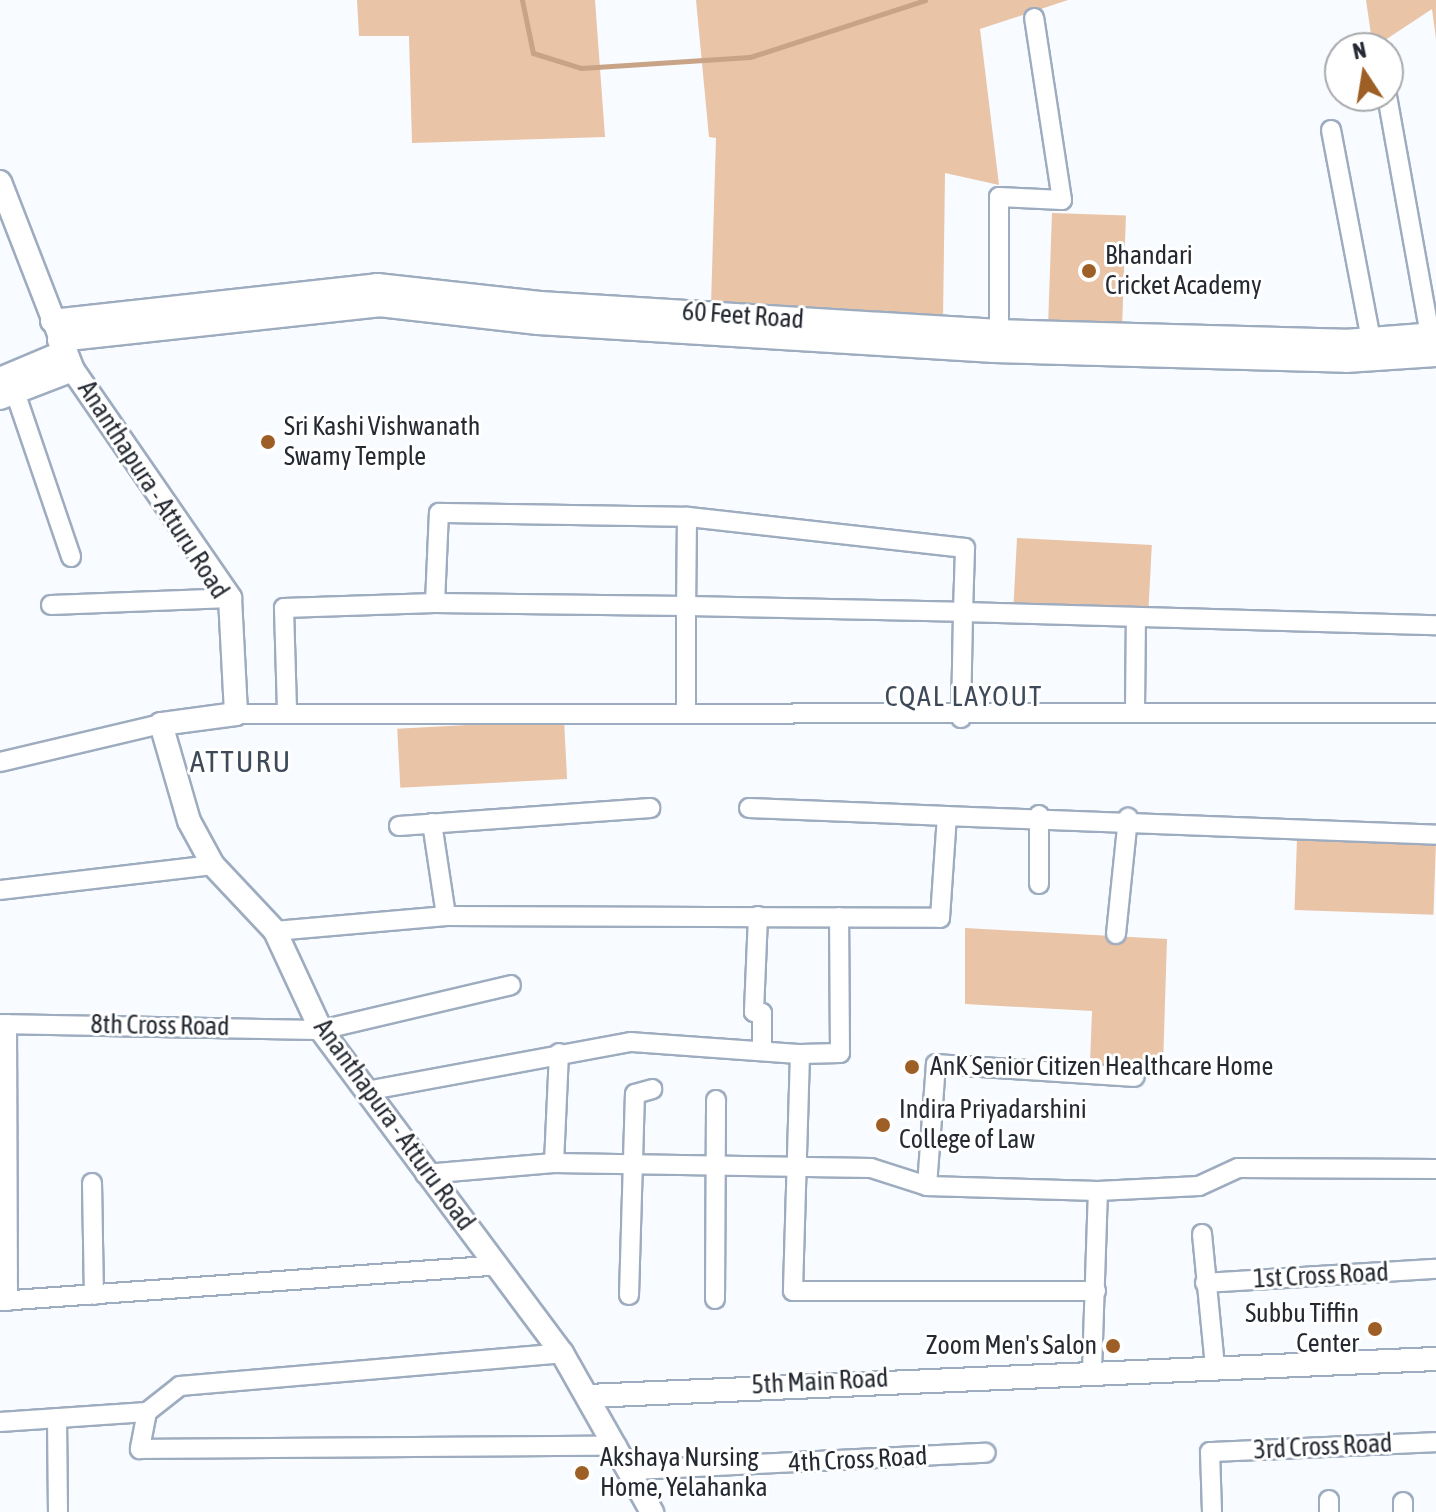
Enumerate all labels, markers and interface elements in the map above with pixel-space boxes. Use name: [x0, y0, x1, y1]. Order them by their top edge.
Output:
north arrow: [1324, 32, 1404, 112]
text: N: [1350, 36, 1368, 65]
place label: Bhandari Cricket Academy: [1105, 240, 1262, 302]
marker: Bhandari Cricket Academy: [1080, 262, 1098, 280]
street label: 60 Feet Road: [681, 296, 805, 336]
street label: Ananthapura - Atturu Road: [71, 375, 235, 605]
place label: Sri Kashi Vishwanath Swamy Temple: [284, 411, 480, 472]
marker: Sri Kashi Vishwanath Swamy Temple: [259, 433, 277, 451]
district label: CQAL LAYOUT: [885, 679, 1043, 713]
district label: ATTURU: [190, 743, 292, 779]
street label: 8th Cross Road: [90, 1009, 230, 1043]
street label: Ananthapura - Atturu Road: [307, 1013, 481, 1237]
place label: AnK Senior Citizen Healthcare Home: [930, 1051, 1273, 1083]
marker: AnK Senior Citizen Healthcare Home: [901, 1056, 923, 1078]
place label: Indira Priyadarshini College of Law: [899, 1094, 1087, 1156]
marker: Indira Priyadarshini College of Law: [874, 1116, 892, 1134]
street label: 1st Cross Road: [1252, 1257, 1390, 1295]
place label: Subbu Tiffin Center: [1245, 1298, 1359, 1360]
marker: Subbu Tiffin Center: [1366, 1320, 1384, 1338]
place label: Zoom Men's Salon: [926, 1330, 1097, 1362]
marker: Zoom Men's Salon: [1104, 1337, 1122, 1355]
street label: 5th Main Road: [751, 1363, 889, 1401]
street label: 3rd Cross Road: [1253, 1428, 1393, 1466]
street label: 4th Cross Road: [788, 1441, 928, 1479]
place label: Akshaya Nursing Home, Yelahanka: [600, 1442, 768, 1504]
marker: Akshaya Nursing Home, Yelahanka: [571, 1462, 593, 1484]

